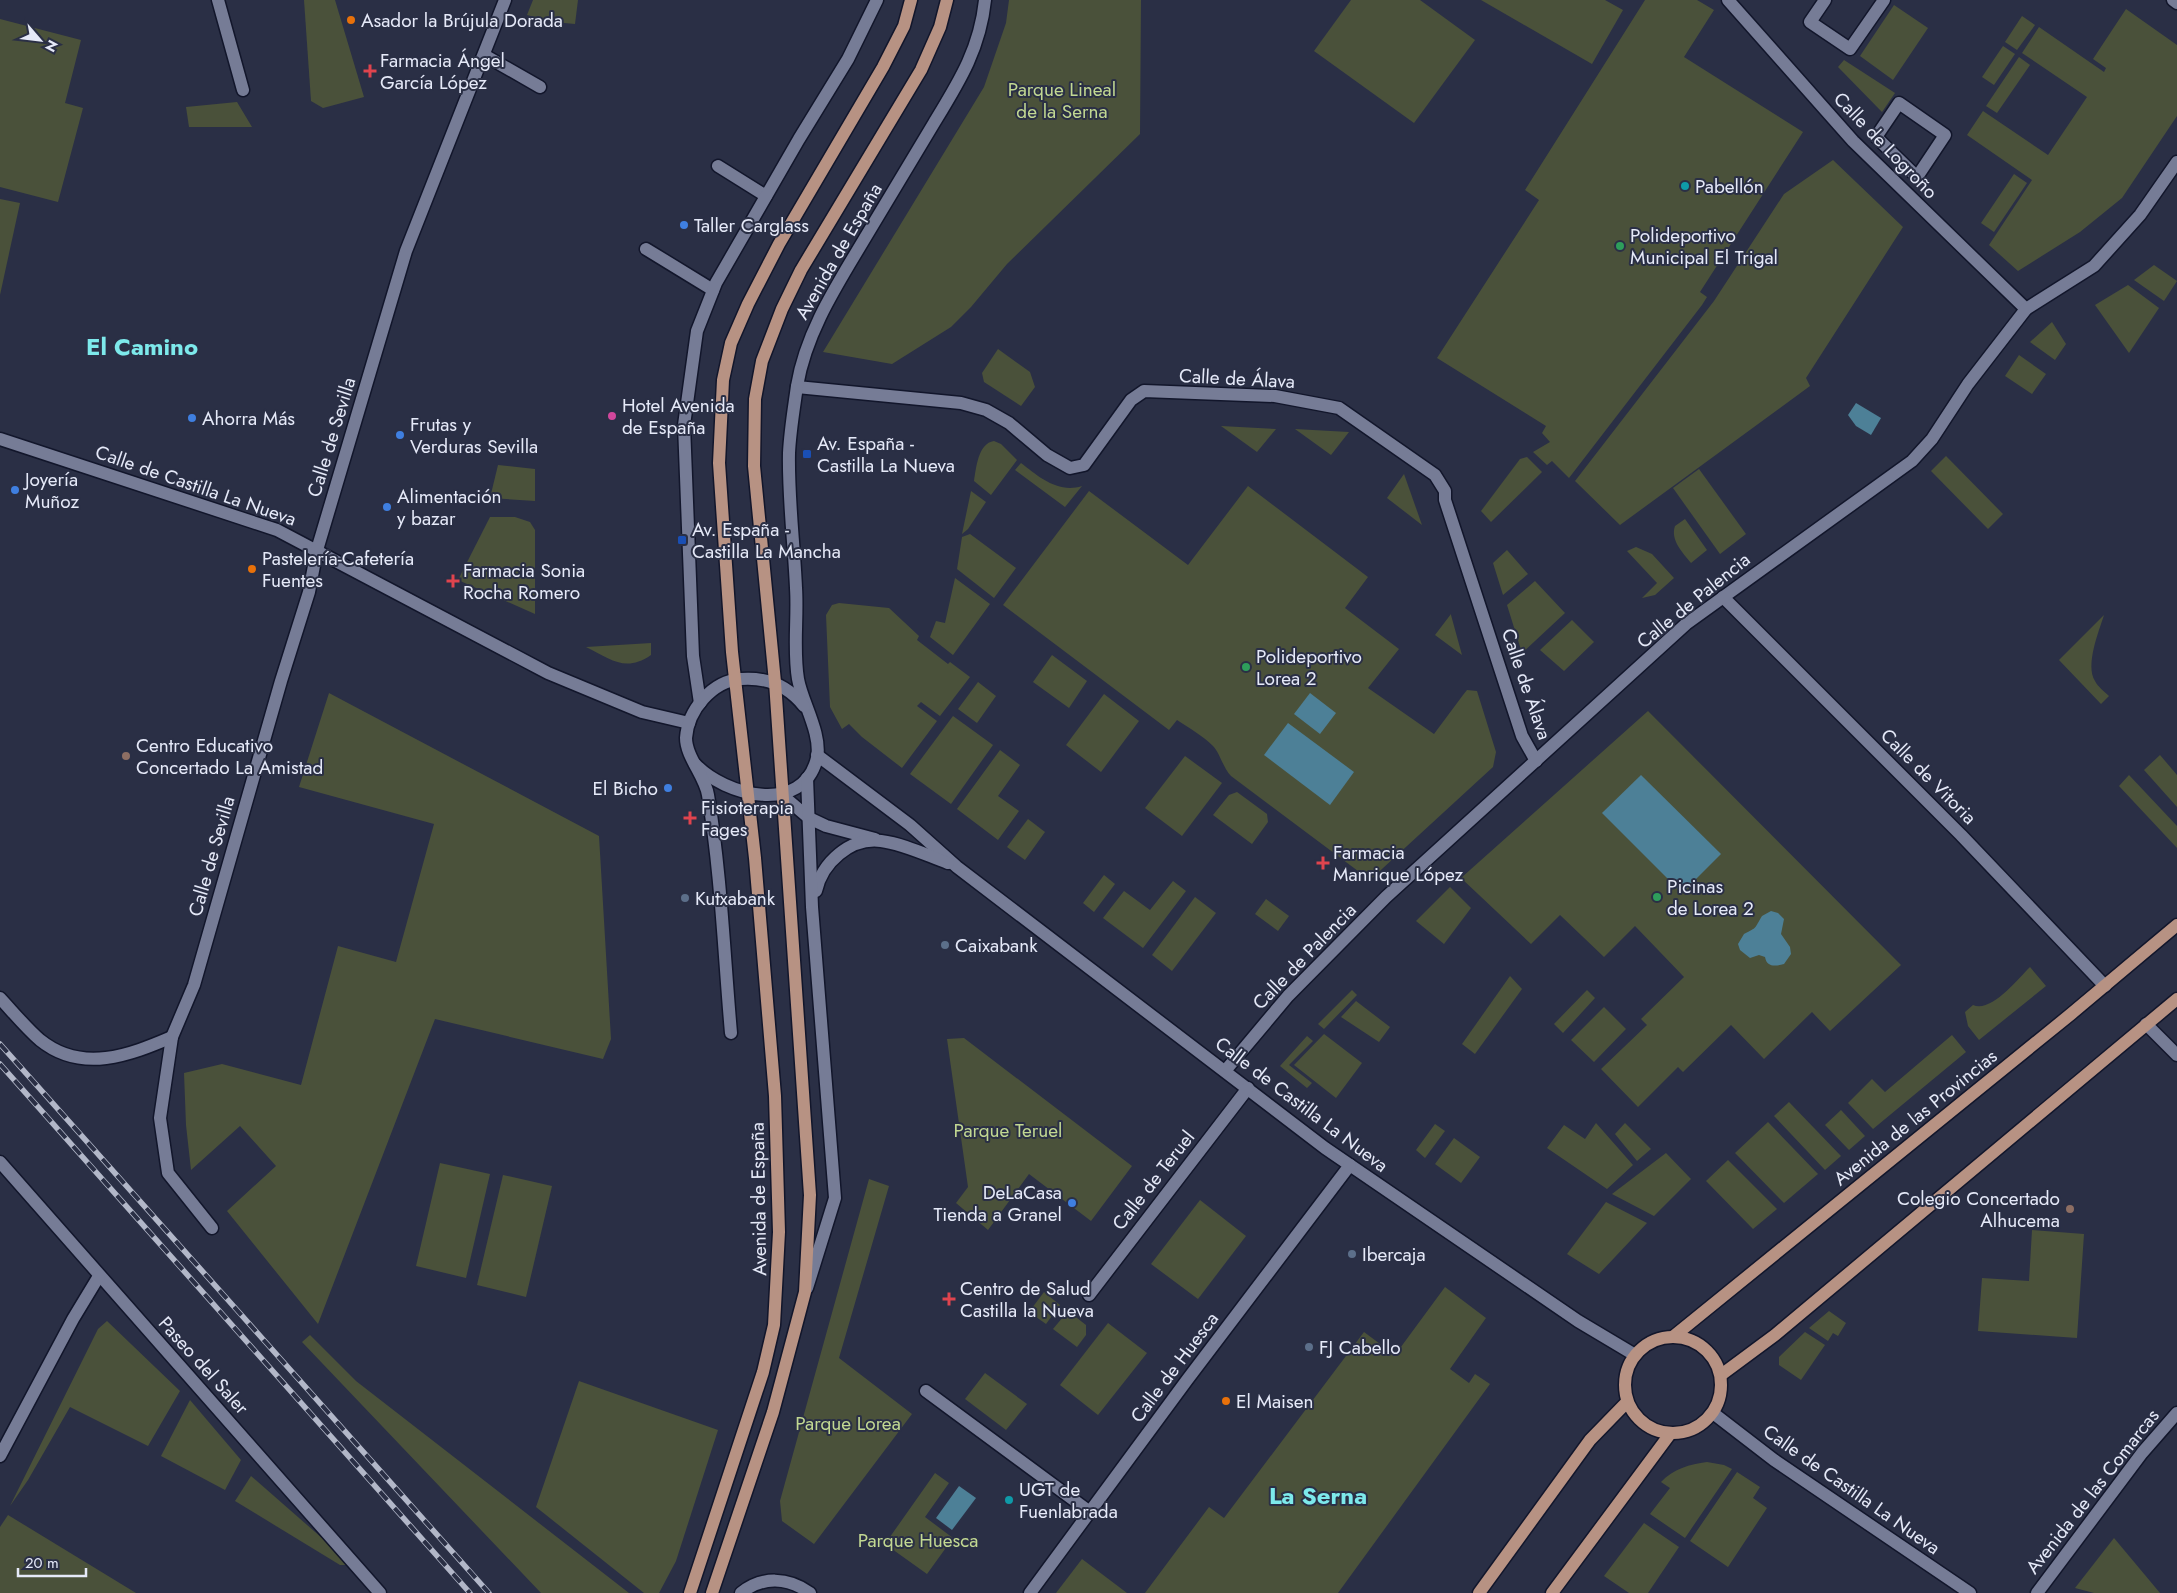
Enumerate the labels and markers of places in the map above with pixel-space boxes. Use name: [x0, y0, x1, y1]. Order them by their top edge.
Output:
place label: Asador la Brújula Dorada: [361, 7, 563, 34]
marker: Asador la Brújula Dorada: [345, 14, 357, 26]
place label: Farmacia Ángel García López: [380, 47, 505, 96]
marker: Farmacia Ángel García López: [364, 65, 376, 77]
place label: Pabellón: [1695, 173, 1764, 200]
marker: Pabellón: [1679, 180, 1691, 192]
place label: Taller Carglass: [694, 212, 809, 239]
marker: Taller Carglass: [678, 219, 690, 231]
place label: Polideportivo Municipal El Trigal: [1630, 222, 1778, 271]
marker: Polideportivo Municipal El Trigal: [1614, 240, 1626, 252]
place label: Hotel Avenida de España: [622, 392, 735, 441]
place label: Ahorra Más: [202, 405, 295, 432]
marker: Hotel Avenida de España: [606, 410, 618, 422]
place label: Frutas y Verduras Sevilla: [410, 411, 538, 460]
marker: Ahorra Más: [186, 412, 198, 424]
marker: Frutas y Verduras Sevilla: [394, 429, 406, 441]
place label: Av. España - Castilla La Nueva: [817, 430, 955, 479]
marker: Av. España - Castilla La Nueva: [801, 448, 813, 460]
place label: Joyería Muñoz: [22, 466, 79, 515]
place label: Alimentación y bazar: [397, 483, 502, 532]
marker: Joyería Muñoz: [9, 484, 21, 496]
marker: Alimentación y bazar: [381, 501, 393, 513]
place label: Av. España - Castilla La Mancha: [692, 516, 841, 565]
marker: Av. España - Castilla La Mancha: [676, 534, 688, 546]
place label: Pastelería-Cafetería Fuentes: [262, 545, 414, 594]
place label: Farmacia Sonia Rocha Romero: [463, 557, 585, 606]
marker: Pastelería-Cafetería Fuentes: [246, 563, 258, 575]
marker: Farmacia Sonia Rocha Romero: [447, 575, 459, 587]
place label: Polideportivo Lorea 2: [1256, 643, 1362, 692]
marker: Polideportivo Lorea 2: [1240, 661, 1252, 673]
place label: Centro Educativo Concertado La Amistad: [136, 732, 323, 781]
marker: Centro Educativo Concertado La Amistad: [120, 750, 132, 762]
place label: El Bicho: [593, 775, 658, 802]
marker: El Bicho: [662, 782, 674, 794]
place label: Fisioterapia Fages: [701, 794, 793, 843]
marker: Fisioterapia Fages: [683, 811, 697, 825]
place label: Farmacia Manrique López: [1333, 839, 1464, 888]
marker: Farmacia Manrique López: [1317, 857, 1329, 869]
place label: Picinas de Lorea 2: [1667, 873, 1754, 922]
place label: Kutxabank: [695, 885, 776, 912]
marker: Picinas de Lorea 2: [1651, 891, 1663, 903]
marker: Kutxabank: [679, 892, 691, 904]
place label: Caixabank: [955, 932, 1038, 959]
marker: Caixabank: [939, 939, 951, 951]
place label: DeLaCasa Tienda a Granel: [933, 1179, 1062, 1228]
place label: Colegio Concertado Alhucema: [1897, 1185, 2060, 1234]
marker: DeLaCasa Tienda a Granel: [1066, 1197, 1078, 1209]
marker: Colegio Concertado Alhucema: [2064, 1203, 2076, 1215]
place label: Ibercaja: [1362, 1241, 1426, 1268]
marker: Ibercaja: [1346, 1248, 1358, 1260]
place label: Centro de Salud Castilla la Nueva: [960, 1275, 1094, 1324]
marker: Centro de Salud Castilla la Nueva: [942, 1292, 956, 1306]
place label: FJ Cabello: [1319, 1334, 1401, 1361]
marker: FJ Cabello: [1303, 1341, 1315, 1353]
place label: El Maisen: [1236, 1388, 1313, 1415]
marker: El Maisen: [1220, 1395, 1232, 1407]
place label: UGT de Fuenlabrada: [1019, 1476, 1118, 1525]
marker: UGT de Fuenlabrada: [1003, 1494, 1015, 1506]

